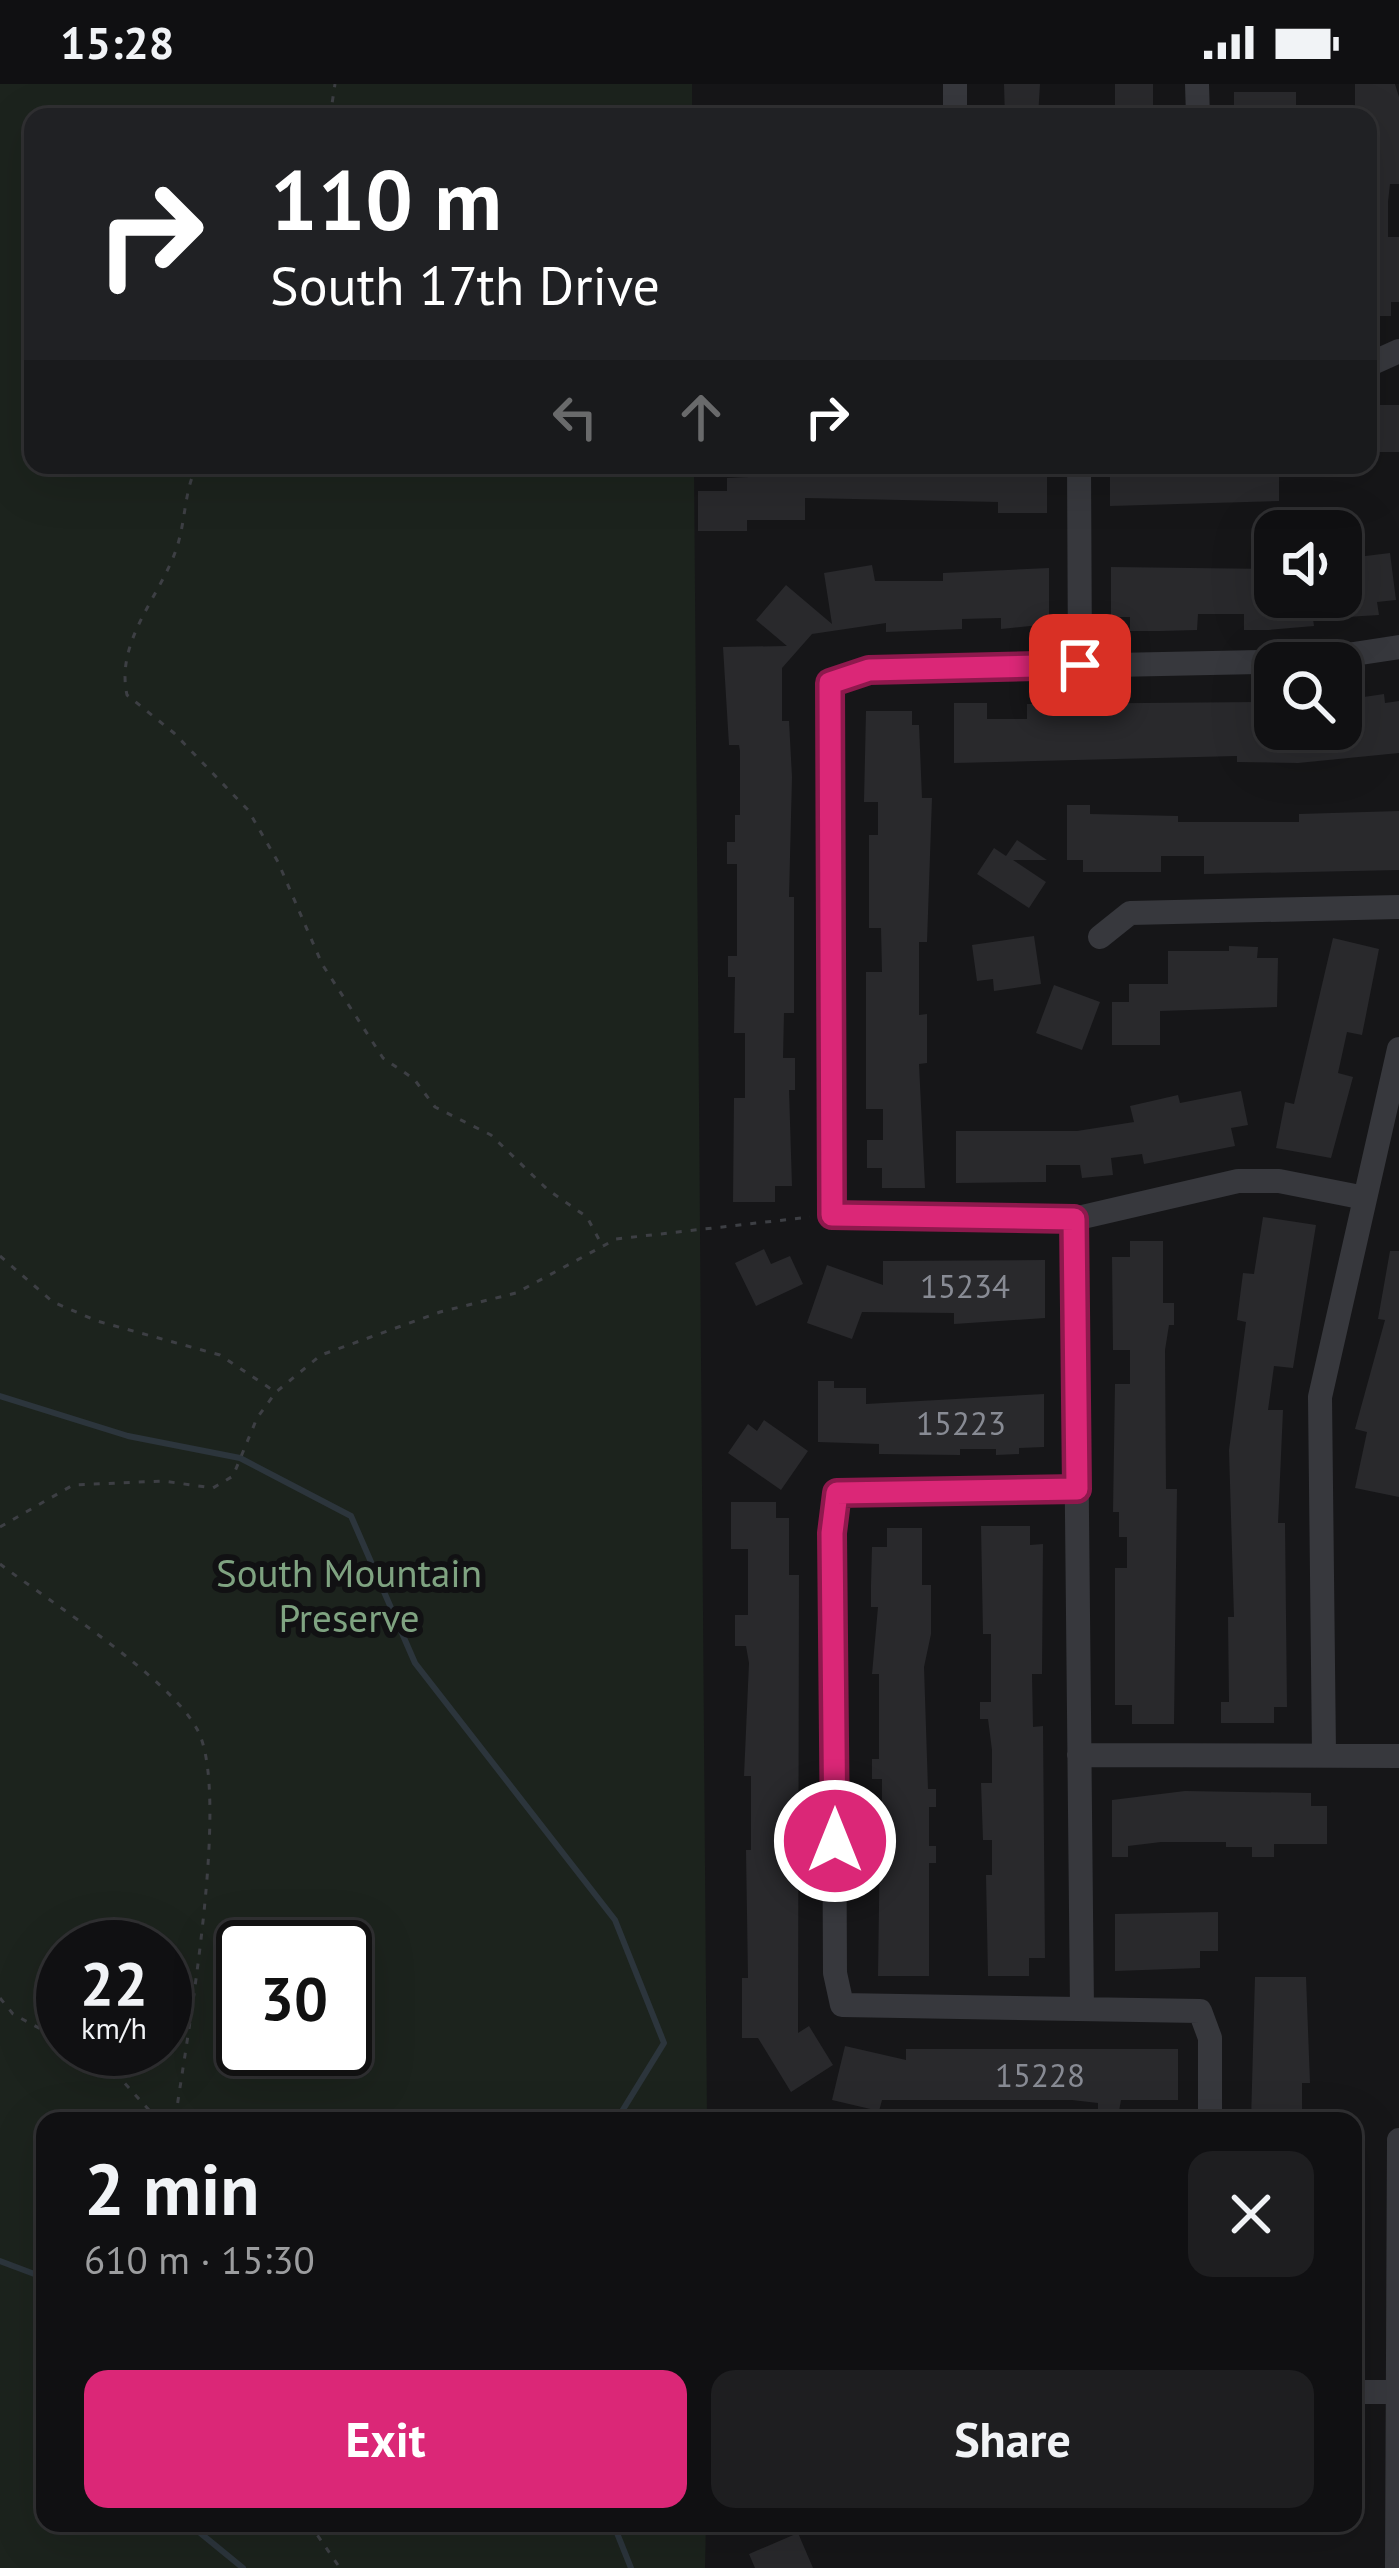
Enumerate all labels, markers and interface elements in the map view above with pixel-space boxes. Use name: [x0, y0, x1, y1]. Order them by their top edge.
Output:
text: 15:28: [60, 13, 174, 71]
text: 110 m: [270, 144, 502, 253]
icon: right: [72, 156, 228, 312]
text: South 17th Drive: [270, 250, 660, 320]
icon: left: [542, 384, 608, 450]
icon: ahead: [668, 384, 734, 450]
icon: right: [794, 384, 860, 450]
map controls: [1254, 510, 1362, 750]
button: sound: [1254, 510, 1362, 618]
pin: [1029, 614, 1131, 716]
icon: arrive: [1047, 632, 1113, 698]
button: search: [1254, 642, 1362, 750]
house number: 15234: [920, 1264, 1010, 1307]
house number: 15223: [916, 1401, 1006, 1444]
park label: South Mountain Preserve: [216, 1547, 482, 1643]
position arrow: [772, 1778, 898, 1904]
speed limit sign: 30: [216, 1920, 372, 2076]
text: 22: [80, 1944, 148, 2022]
text: km/h: [81, 2008, 147, 2047]
house number: 15228: [995, 2053, 1085, 2096]
text: 2 min: [84, 2142, 260, 2235]
button: close: [1188, 2151, 1314, 2277]
text: 610 m · 15:30: [84, 2234, 315, 2285]
button: Exit: [84, 2370, 687, 2508]
button: Share: [711, 2370, 1314, 2508]

